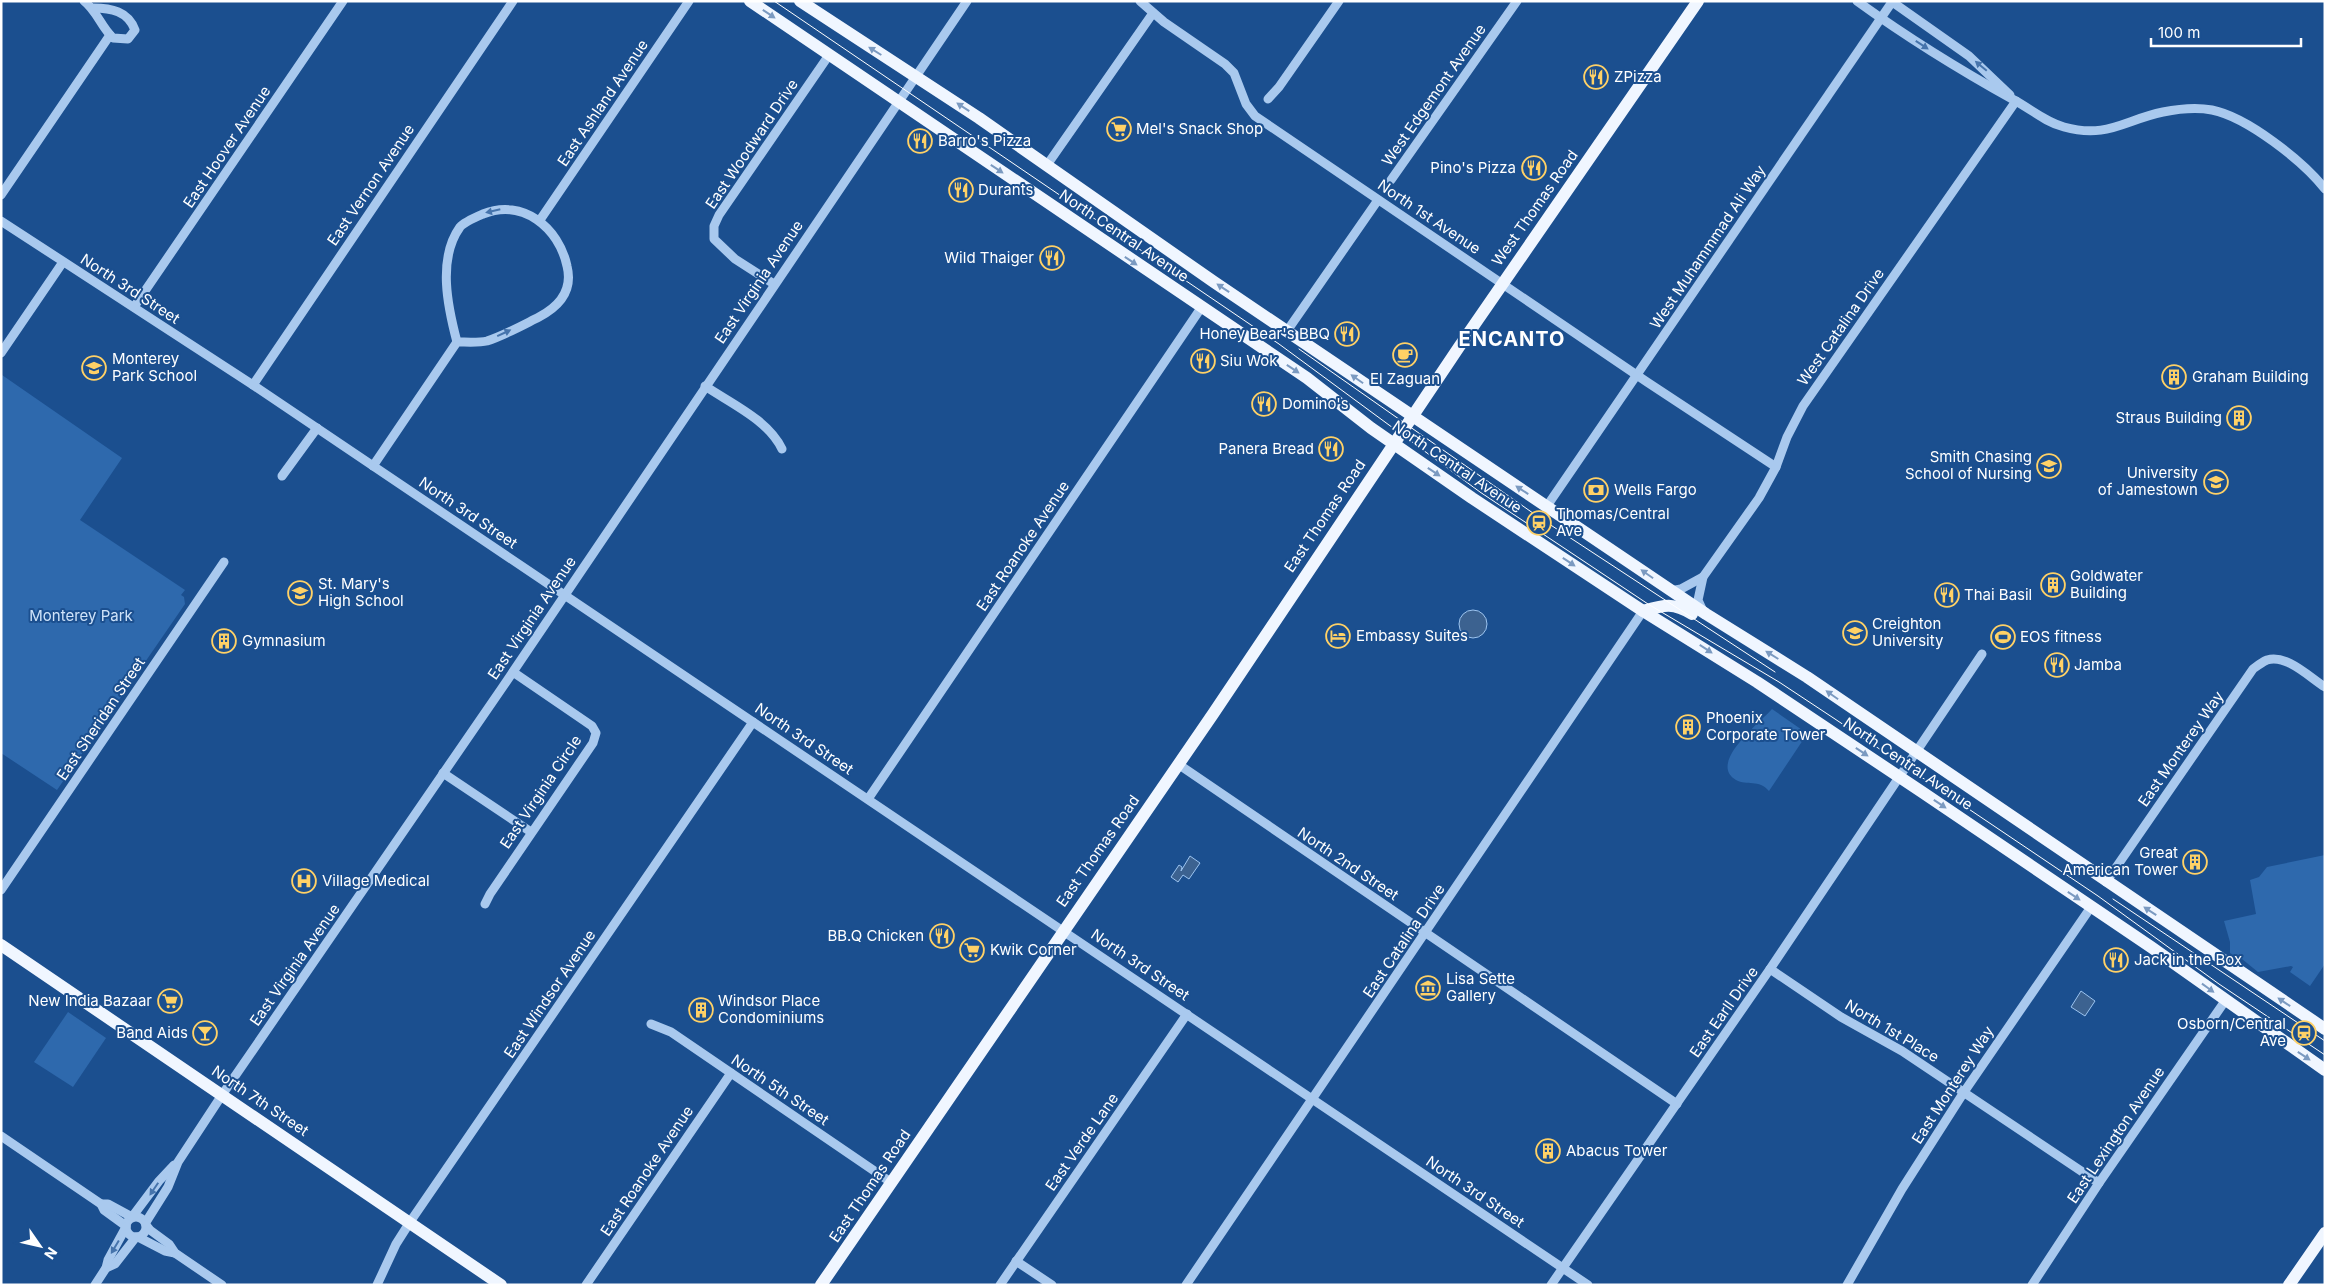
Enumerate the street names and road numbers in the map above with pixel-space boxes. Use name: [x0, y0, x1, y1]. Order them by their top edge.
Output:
street label: West Edgemont Avenue: [1377, 20, 1490, 169]
street label: East Ashland Avenue: [553, 36, 652, 170]
street label: East Woodward Drive: [701, 75, 802, 212]
street label: East Hoover Avenue: [179, 82, 274, 211]
street label: East Vernon Avenue: [323, 120, 418, 249]
street label: West Thomas Road: [1487, 146, 1582, 269]
street label: West Muhammmad Ali Way: [1646, 161, 1770, 332]
street label: North 1st Avenue: [1374, 175, 1484, 258]
street label: North Central Avenue: [1056, 185, 1193, 286]
street label: East Virginia Avenue: [710, 216, 807, 347]
street label: North 3rd Street: [77, 249, 184, 328]
street label: West Catalina Drive: [1793, 264, 1888, 389]
street label: North Central Avenue: [1389, 416, 1526, 517]
street label: East Thomas Road: [1280, 456, 1369, 576]
street label: North 3rd Street: [415, 473, 521, 553]
street label: East Roanoke Avenue: [972, 477, 1073, 614]
street label: East Virginia Avenue: [483, 552, 580, 683]
street label: East Sheridan Street: [52, 654, 149, 784]
street label: East Monterey Way: [2134, 687, 2228, 810]
street label: North 3rd Street: [751, 699, 857, 779]
street label: North Central Avenue: [1840, 713, 1977, 814]
street label: East Virginia Circle: [496, 731, 586, 852]
street label: East Thomas Road: [1052, 791, 1143, 910]
street label: North 2nd Street: [1294, 823, 1403, 904]
street label: East Catalina Drive: [1358, 880, 1449, 1001]
street label: East Virginia Avenue: [245, 900, 344, 1029]
street label: North 3rd Street: [1087, 925, 1193, 1005]
street label: East Windsor Avenue: [500, 926, 600, 1061]
street label: East Earll Drive: [1685, 963, 1762, 1061]
street label: North 1st Place: [1842, 995, 1943, 1066]
street label: East Monterey Way: [1907, 1022, 1998, 1147]
street label: North 5th Street: [728, 1050, 833, 1129]
street label: North 7th Street: [208, 1061, 313, 1140]
street label: East Lexington Avenue: [2063, 1063, 2168, 1207]
street label: East Verde Lane: [1041, 1089, 1122, 1194]
street label: East Roanoke Avenue: [596, 1102, 697, 1239]
street label: East Thomas Road: [825, 1126, 914, 1246]
street label: North 3rd Street: [1422, 1152, 1528, 1232]

